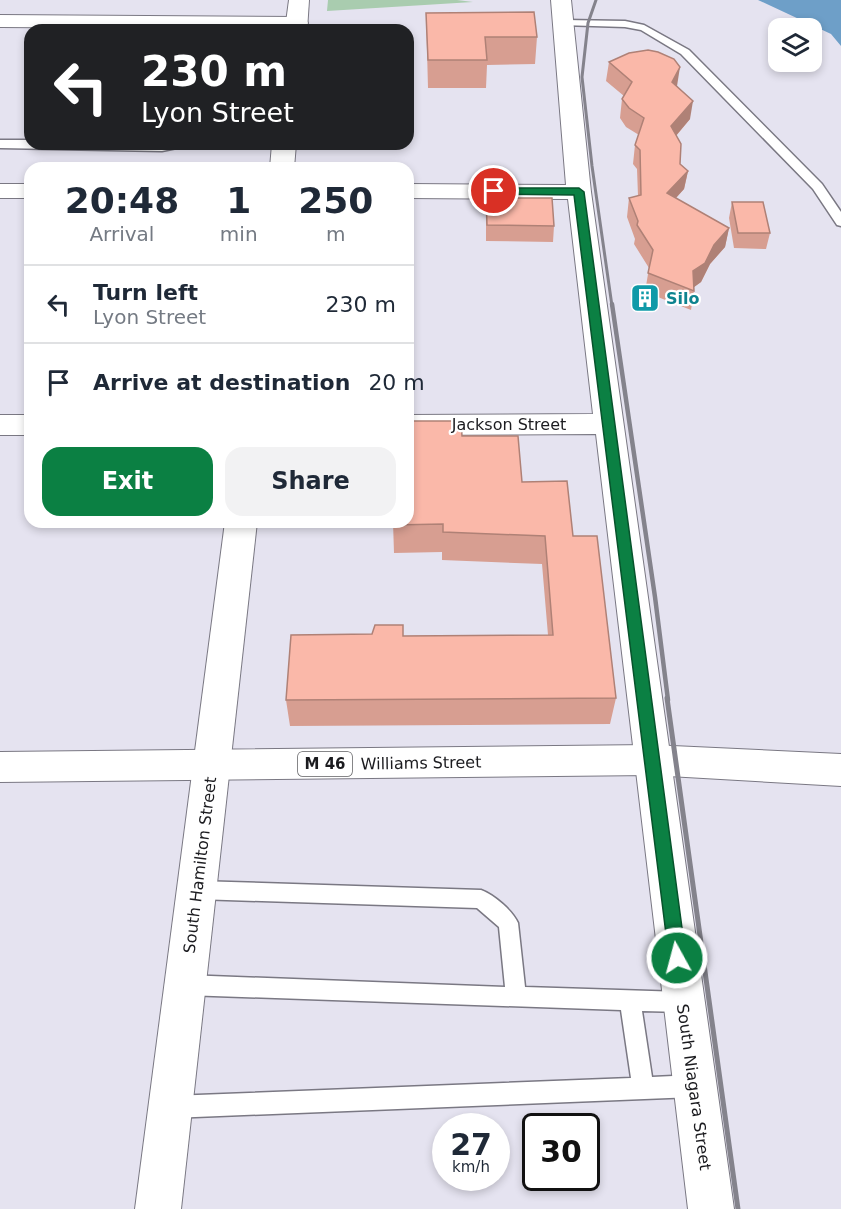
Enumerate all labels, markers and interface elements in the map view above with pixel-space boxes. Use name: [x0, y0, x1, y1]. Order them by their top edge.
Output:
map controls: [768, 18, 822, 72]
button: layers: [768, 18, 822, 72]
text: 230 m: [141, 47, 287, 96]
icon: left: [42, 48, 120, 126]
text: Lyon Street: [141, 97, 294, 128]
pin: [468, 165, 519, 216]
icon: arrive: [477, 174, 510, 207]
text: 20:48: [65, 180, 179, 221]
text: 1: [226, 180, 251, 221]
text: 250: [298, 180, 373, 221]
text: Arrival: [89, 222, 154, 246]
text: min: [220, 222, 258, 246]
text: m: [326, 222, 346, 246]
text: Turn left: [93, 280, 198, 305]
building icon: Silo: [629, 282, 661, 314]
icon: left: [42, 288, 75, 321]
place label: Silo: [666, 289, 699, 308]
text: 230 m: [326, 292, 396, 317]
text: Lyon Street: [93, 305, 206, 329]
icon: arrive: [42, 366, 75, 399]
text: Arrive at destination: [93, 370, 350, 395]
text: 20 m: [368, 370, 425, 395]
street label: Jackson Street: [451, 415, 566, 434]
button: Exit: [42, 447, 213, 516]
button: Share: [225, 447, 396, 516]
road number: M 46: [298, 752, 352, 776]
street label: Williams Street: [360, 752, 482, 774]
street label: South Hamilton Street: [180, 776, 220, 954]
position arrow: [645, 926, 709, 990]
street label: South Niagara Street: [673, 1003, 715, 1171]
speed limit sign: 30: [522, 1113, 600, 1191]
text: 27: [450, 1127, 492, 1162]
text: km/h: [452, 1158, 490, 1176]

